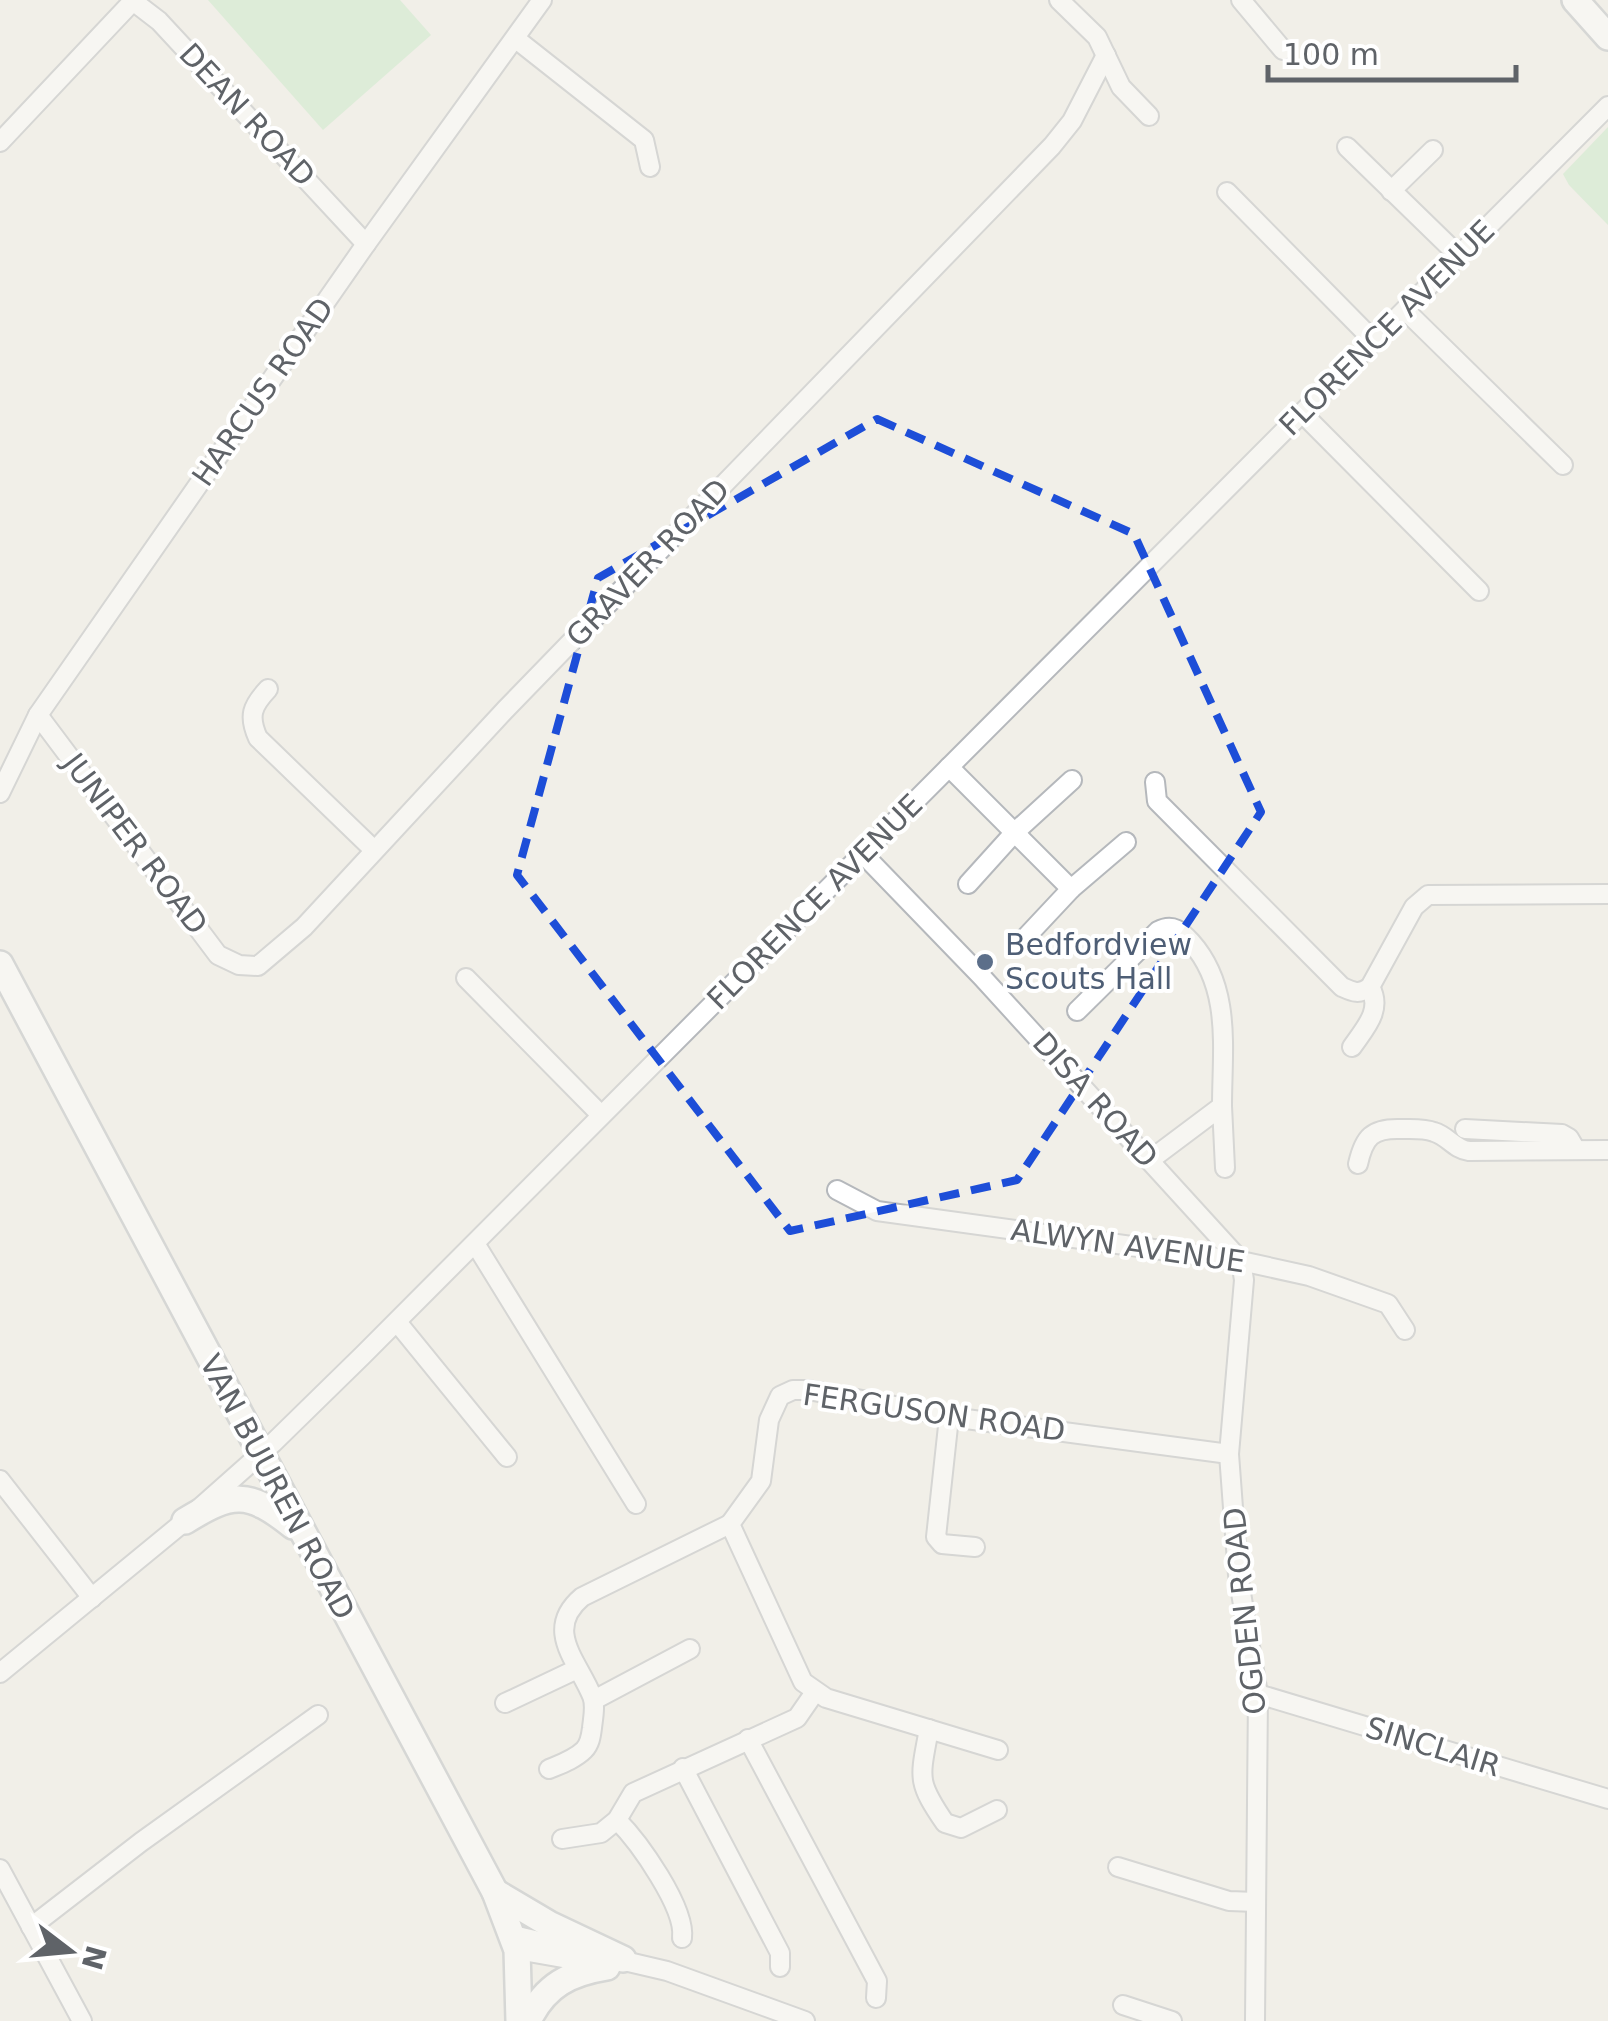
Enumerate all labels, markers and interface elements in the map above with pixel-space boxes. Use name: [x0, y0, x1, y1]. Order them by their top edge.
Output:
scale bar: [1268, 20, 1516, 82]
street label: DEAN ROAD: [172, 36, 322, 193]
text: 100 m: [1283, 37, 1379, 72]
street label: FLORENCE AVENUE: [1272, 213, 1501, 442]
street label: HARCUS ROAD: [185, 291, 340, 492]
street label: GRAVER ROAD: [559, 472, 736, 654]
street label: JUNIPER ROAD: [55, 745, 215, 941]
street label: FLORENCE AVENUE: [700, 787, 929, 1016]
place label: Bedfordview Scouts Hall: [1005, 927, 1192, 996]
marker: Bedfordview Scouts Hall: [974, 951, 996, 973]
street label: DISA ROAD: [1026, 1025, 1165, 1174]
street label: ALWYN AVENUE: [1009, 1212, 1247, 1279]
street label: VAN BUUREN ROAD: [193, 1348, 362, 1625]
street label: FERGUSON ROAD: [801, 1377, 1067, 1448]
street label: OGDEN ROAD: [1216, 1506, 1273, 1717]
street label: SINCLAIR: [1362, 1709, 1505, 1784]
north arrow: [20, 1901, 120, 2001]
text: N: [74, 1942, 113, 1974]

